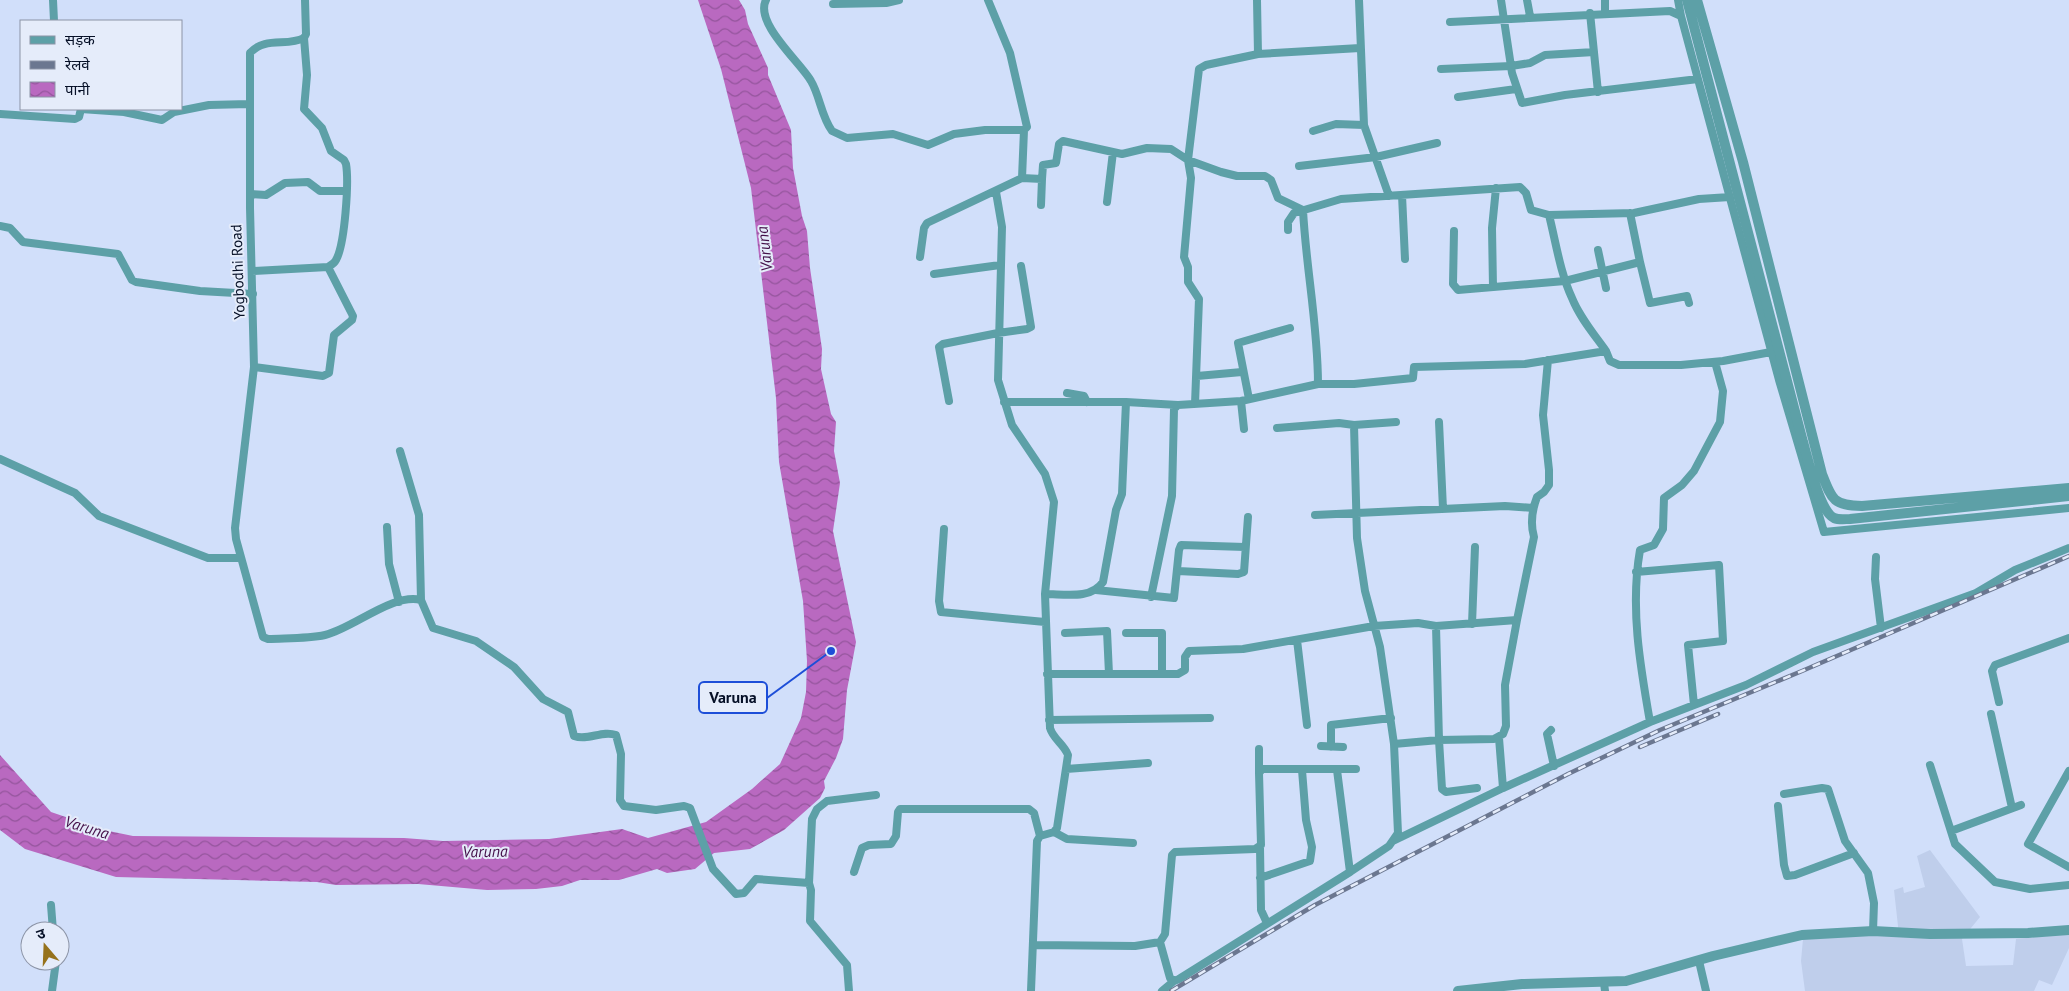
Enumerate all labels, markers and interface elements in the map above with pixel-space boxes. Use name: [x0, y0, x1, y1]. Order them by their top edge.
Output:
legend: [20, 20, 182, 110]
text: सड़क: [65, 30, 95, 49]
text: रेलवे: [64, 55, 90, 74]
text: पानी: [65, 80, 91, 99]
street label: Yogbodhi Road: [226, 224, 249, 320]
water label: Varuna: [751, 225, 777, 273]
callout: Varuna: [699, 682, 767, 713]
text: Varuna: [708, 687, 757, 707]
water label: Varuna: [62, 811, 112, 843]
water label: Varuna: [462, 841, 508, 861]
north arrow: [20, 921, 70, 971]
text: उ: [34, 924, 48, 944]

